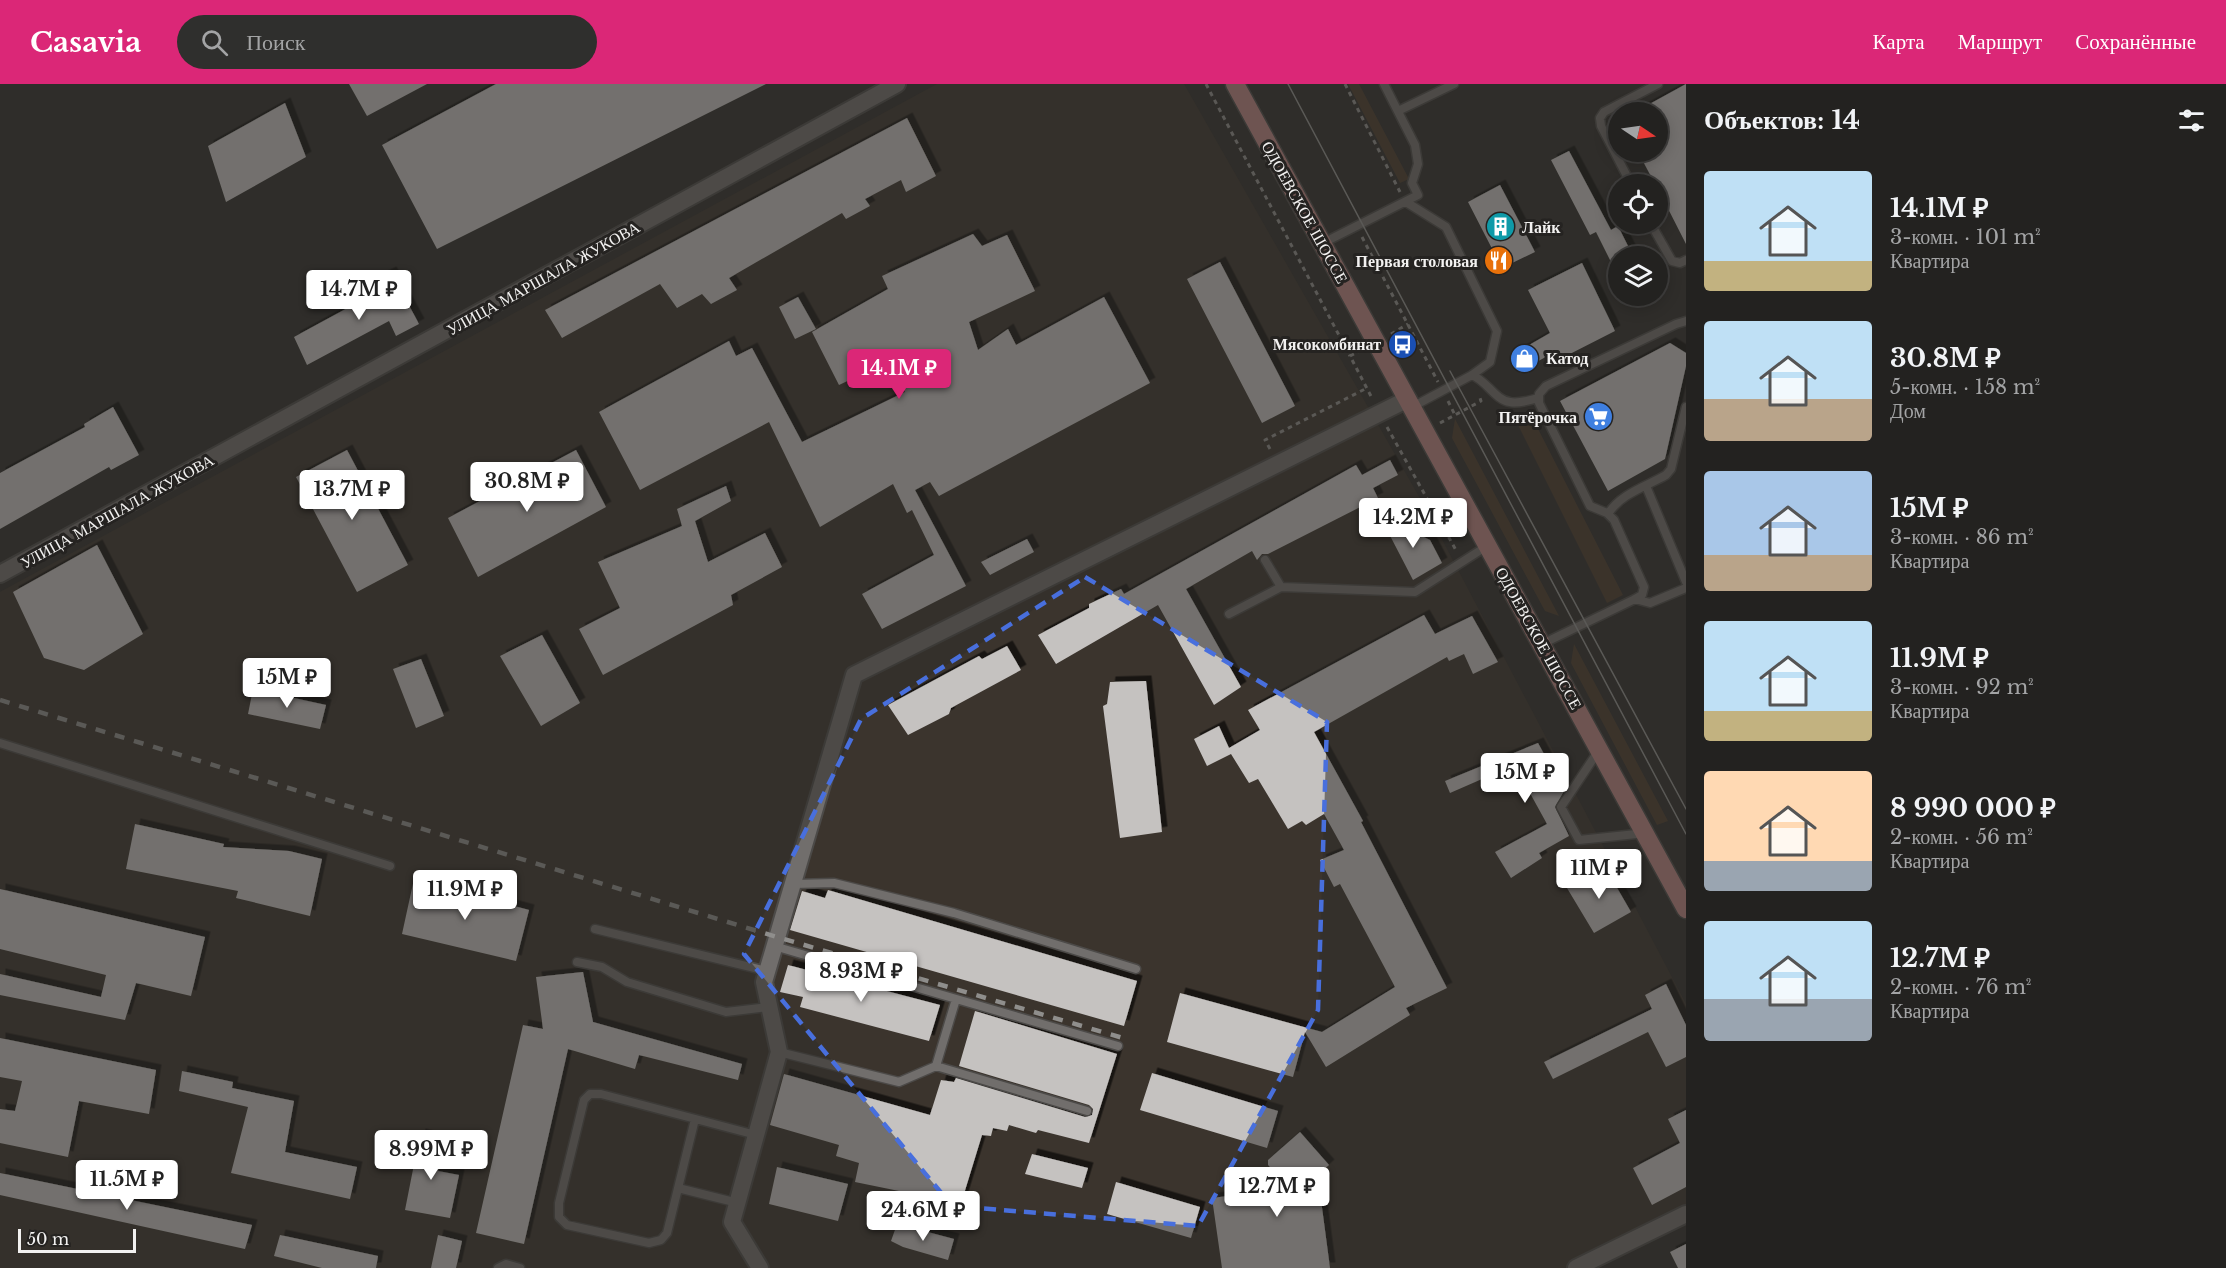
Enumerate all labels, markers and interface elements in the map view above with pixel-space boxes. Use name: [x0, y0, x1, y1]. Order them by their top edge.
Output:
search box: [177, 15, 597, 69]
text: Casavia: [30, 25, 141, 60]
icon: search: [198, 26, 231, 59]
text: Поиск: [246, 29, 305, 56]
text: Карта: [1873, 29, 1925, 55]
text: Маршрут: [1958, 29, 2042, 55]
text: Сохранённые: [2075, 29, 2196, 55]
north arrow: [1608, 102, 1668, 162]
map controls: [1608, 102, 1668, 306]
text: Объектов: 14: [1704, 104, 1860, 136]
icon: filters: [2175, 104, 2208, 137]
street label: ОДОЕВСКОЕ ШОССЕ: [1258, 137, 1352, 287]
button: locate: [1608, 174, 1668, 234]
text: 14.1M ₽: [1890, 192, 1989, 224]
icon: home: [1752, 195, 1824, 267]
building icon: Лайк: [1485, 211, 1517, 243]
street label: УЛИЦА МАРШАЛА ЖУКОВА: [443, 216, 643, 339]
place label: Лайк: [1522, 217, 1561, 237]
text: 3-комн. · 101 m²: [1890, 225, 2041, 249]
restaurant icon: Первая столовая: [1483, 245, 1515, 277]
button: layers: [1608, 246, 1668, 306]
text: Квартира: [1890, 249, 1969, 273]
place label: Первая столовая: [1356, 251, 1478, 271]
pin: 14.7M ₽: [304, 270, 414, 321]
text: 14.7M ₽: [320, 277, 398, 301]
bus stop icon: Мясокомбинат: [1386, 328, 1418, 360]
place label: Мясокомбинат: [1273, 334, 1381, 354]
shop icon: Катод: [1509, 342, 1541, 374]
text: 30.8M ₽: [1890, 342, 2001, 374]
icon: home: [1752, 345, 1824, 417]
place label: Катод: [1546, 348, 1588, 368]
pin: 14.1M ₽: [844, 349, 954, 400]
text: 14.1M ₽: [861, 356, 937, 380]
text: 5-комн. · 158 m²: [1890, 375, 2040, 399]
text: Дом: [1890, 399, 1926, 423]
supermarket icon: Пятёрочка: [1582, 401, 1614, 433]
place label: Пятёрочка: [1498, 407, 1577, 427]
street label: УЛИЦА МАРШАЛА ЖУКОВА: [17, 449, 217, 572]
pin: 30.8M ₽: [472, 462, 582, 513]
text: 30.8M ₽: [484, 469, 570, 493]
pin: 13.7M ₽: [297, 470, 407, 521]
text: 13.7M ₽: [314, 477, 390, 501]
text: 15M ₽: [1890, 492, 1969, 524]
icon: home: [1752, 495, 1824, 567]
pin: 14.2M ₽: [1358, 498, 1468, 549]
text: 14.2M ₽: [1373, 505, 1453, 529]
text: 3-комн. · 86 m²: [1890, 525, 2034, 549]
text: Квартира: [1890, 549, 1969, 573]
street label: ОДОЕВСКОЕ ШОССЕ: [1492, 563, 1586, 713]
text: 11.9M ₽: [1890, 642, 1989, 674]
icon: home: [1752, 645, 1824, 717]
pin: 15M ₽: [245, 658, 329, 709]
text: 15M ₽: [257, 665, 317, 689]
text: 3-комн. · 92 m²: [1890, 675, 2034, 699]
text: Квартира: [1890, 699, 1969, 723]
pin: 15M ₽: [1483, 753, 1567, 804]
text: 15M ₽: [1495, 760, 1555, 784]
text: 8 990 000 ₽: [1890, 792, 2056, 824]
icon: home: [1752, 795, 1824, 867]
text: 2-комн. · 56 m²: [1890, 825, 2033, 849]
pin: 11M ₽: [1557, 849, 1641, 900]
text: Квартира: [1890, 849, 1969, 873]
text: 11M ₽: [1570, 856, 1628, 880]
pin: 11.9M ₽: [410, 870, 520, 921]
text: 11.9M ₽: [427, 877, 503, 901]
text: 12.7M ₽: [1890, 942, 1990, 974]
icon: home: [1752, 945, 1824, 1017]
pin: 8.93M ₽: [806, 952, 916, 1003]
text: 8.93M ₽: [819, 959, 903, 983]
text: 2-комн. · 76 m²: [1890, 975, 2032, 999]
text: Квартира: [1890, 999, 1969, 1023]
pin: 8.99M ₽: [376, 1130, 486, 1181]
text: 8.99M ₽: [389, 1137, 473, 1161]
pin: 11.5M ₽: [72, 1160, 182, 1211]
text: 11.5M ₽: [90, 1167, 164, 1191]
pin: 12.7M ₽: [1222, 1167, 1332, 1218]
text: 12.7M ₽: [1238, 1174, 1316, 1198]
pin: 24.6M ₽: [868, 1191, 978, 1242]
text: 24.6M ₽: [881, 1198, 965, 1222]
scale bar: [18, 1226, 136, 1254]
text: 50 m: [27, 1229, 69, 1249]

